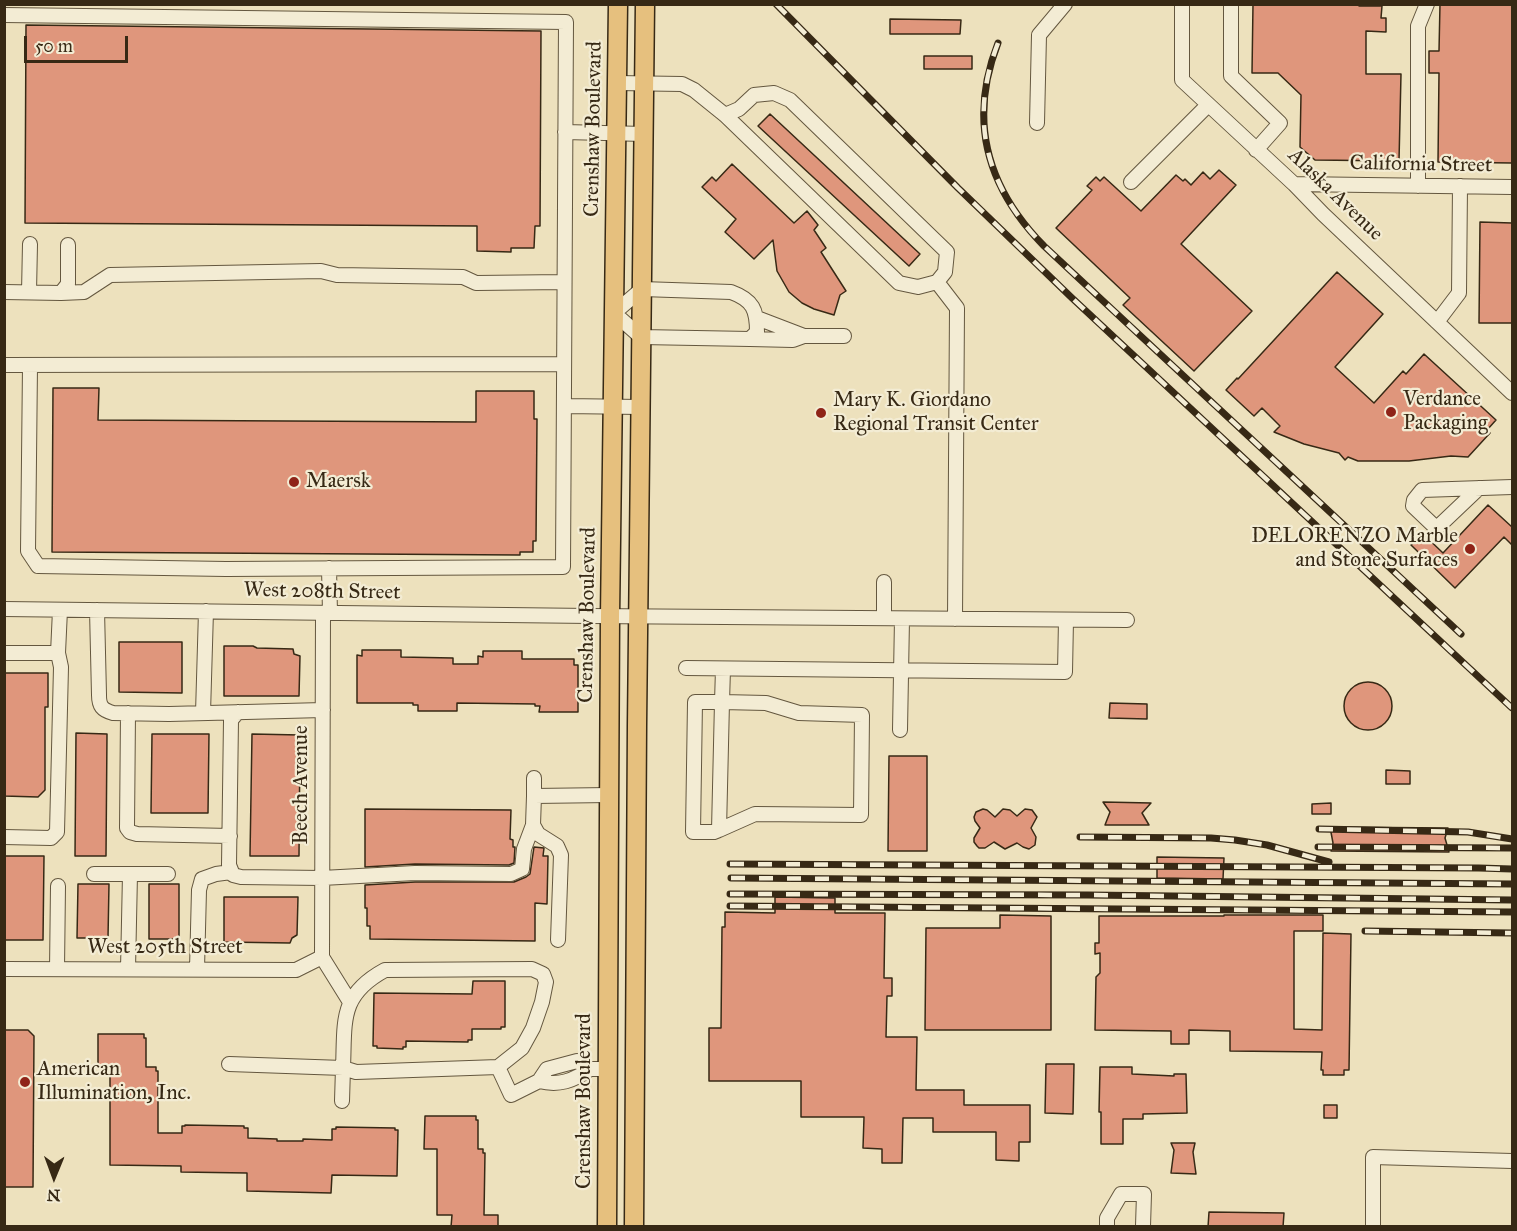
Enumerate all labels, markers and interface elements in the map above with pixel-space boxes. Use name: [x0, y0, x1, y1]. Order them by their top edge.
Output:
scale bar: [27, 24, 130, 62]
text: 50 m: [35, 35, 73, 57]
street label: Crenshaw Boulevard: [580, 41, 608, 217]
street label: Alaska Avenue: [1282, 143, 1388, 247]
street label: California Street: [1349, 151, 1493, 179]
place label: Verdance Packaging: [1403, 387, 1488, 437]
place label: Mary K. Giordano Regional Transit Center: [833, 388, 1039, 438]
marker: Verdance Packaging: [1384, 405, 1398, 419]
marker: Mary K. Giordano Regional Transit Center: [814, 406, 828, 420]
place label: Maersk: [306, 469, 370, 495]
marker: Maersk: [287, 475, 301, 489]
place label: DELORENZO Marble and Stone Surfaces: [1251, 524, 1458, 574]
street label: Crenshaw Boulevard: [574, 527, 602, 703]
marker: DELORENZO Marble and Stone Surfaces: [1463, 542, 1477, 556]
street label: West 208th Street: [243, 578, 401, 606]
street label: Beech Avenue: [289, 725, 315, 845]
street label: West 205th Street: [87, 935, 243, 961]
street label: Crenshaw Boulevard: [572, 1013, 598, 1189]
place label: American Illumination, Inc.: [37, 1057, 191, 1107]
marker: American Illumination, Inc.: [18, 1075, 32, 1089]
north arrow: [24, 1147, 84, 1207]
text: N: [47, 1186, 61, 1205]

